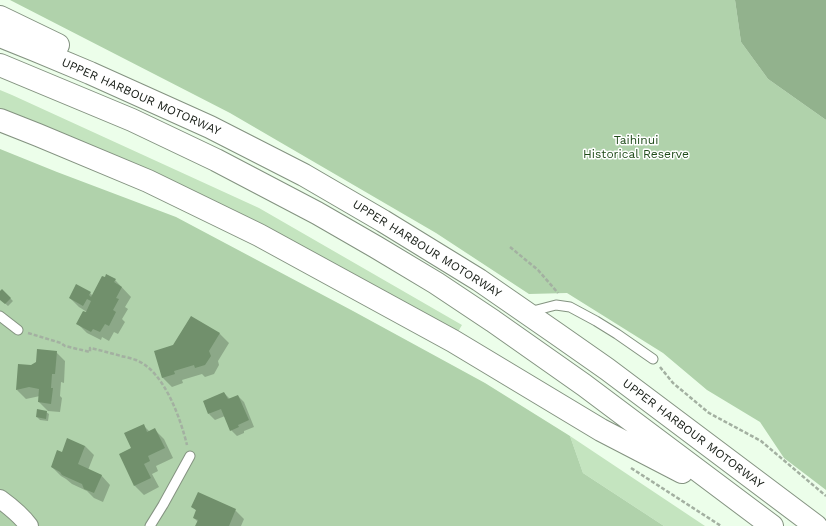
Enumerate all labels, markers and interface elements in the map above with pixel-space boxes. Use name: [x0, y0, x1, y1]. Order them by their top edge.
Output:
street label: UPPER HARBOUR MOTORWAY: [59, 55, 223, 139]
park label: Taihinui Historical Reserve: [583, 133, 689, 161]
street label: UPPER HARBOUR MOTORWAY: [350, 197, 504, 301]
street label: UPPER HARBOUR MOTORWAY: [620, 376, 766, 492]

